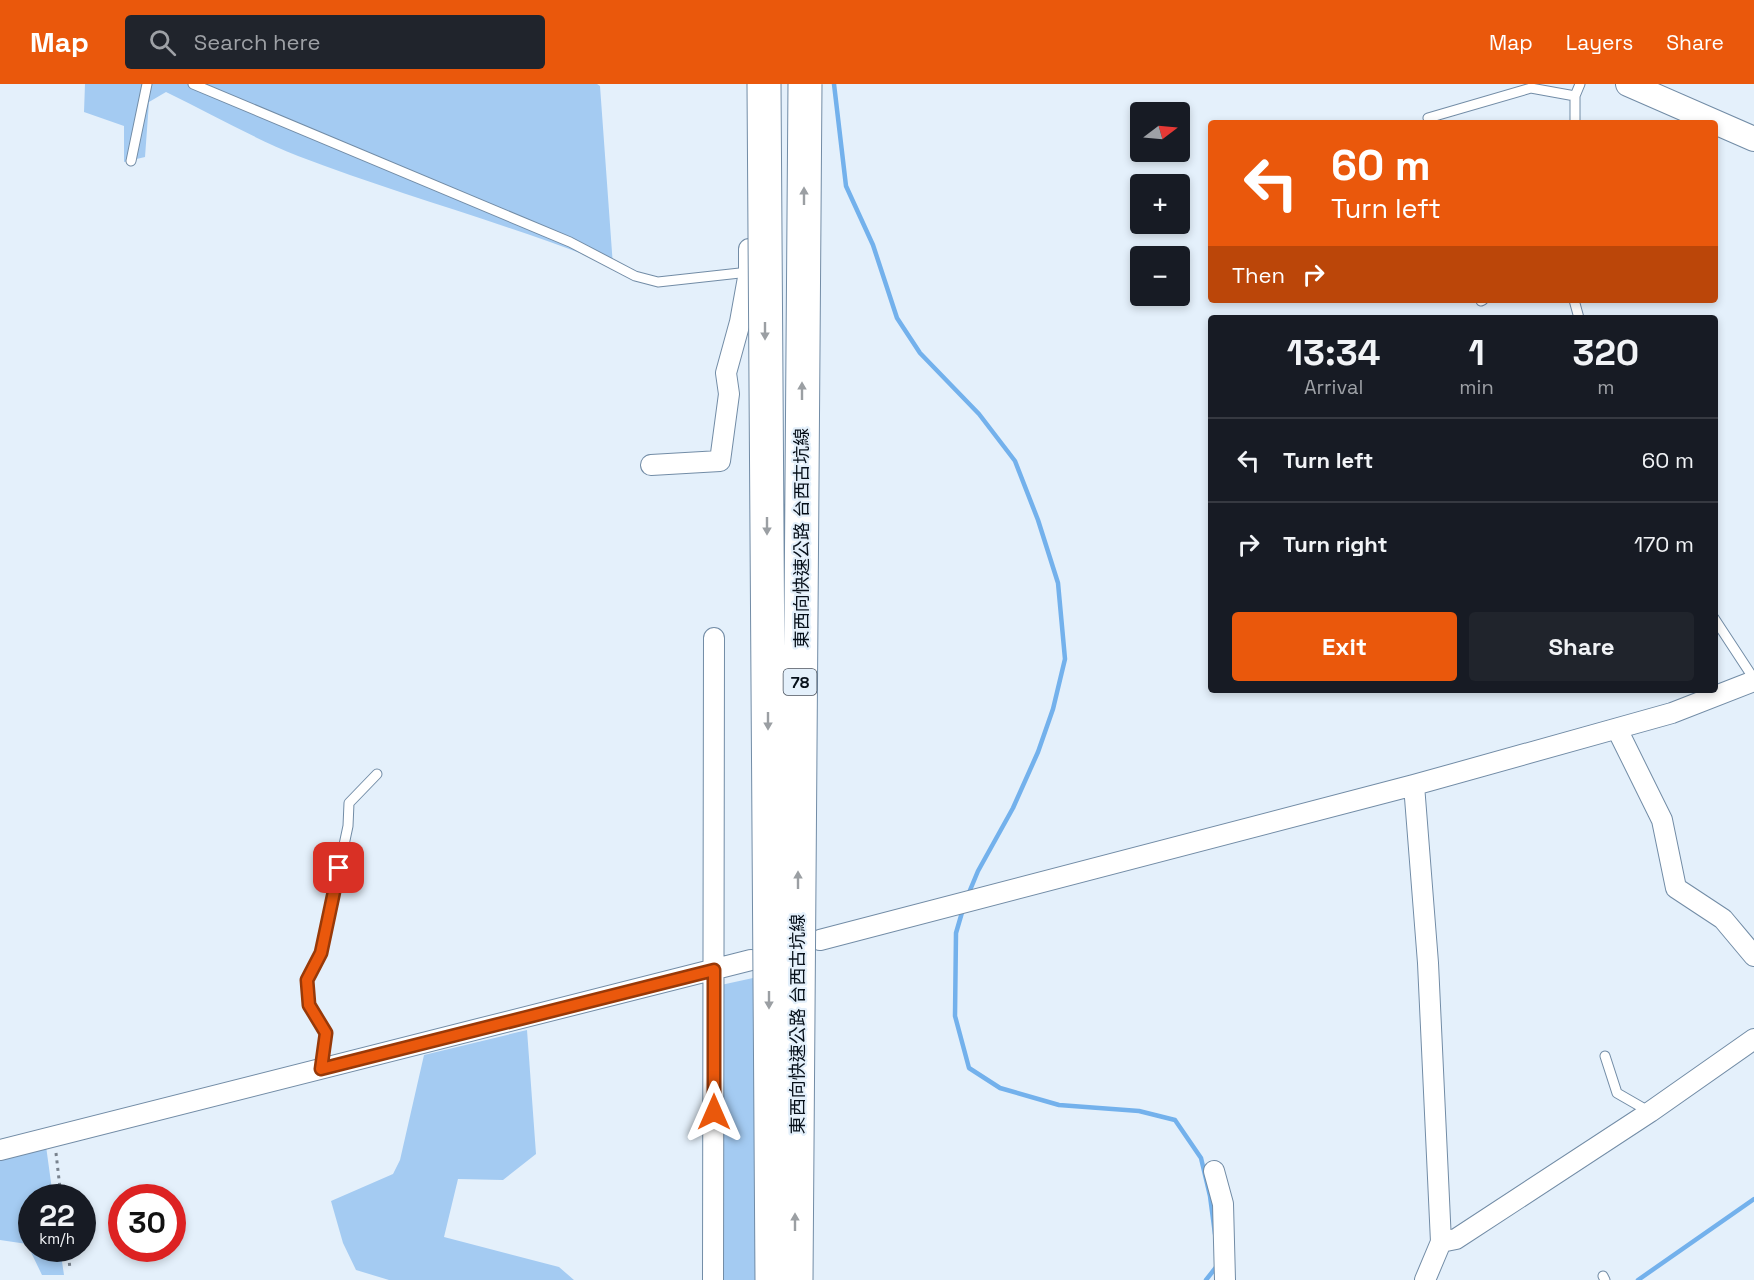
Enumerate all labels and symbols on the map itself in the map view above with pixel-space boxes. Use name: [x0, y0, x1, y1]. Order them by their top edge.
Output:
north arrow: [1130, 102, 1190, 162]
one-way arrow: [799, 186, 809, 205]
one-way arrow: [760, 322, 770, 341]
one-way arrow: [797, 381, 807, 400]
street label: 東西向快速公路 台西古坑線: [790, 428, 813, 648]
one-way arrow: [762, 517, 771, 536]
road number: 78: [784, 669, 816, 695]
one-way arrow: [763, 712, 773, 731]
pin: [313, 842, 364, 893]
one-way arrow: [793, 870, 803, 889]
street label: 東西向快速公路 台西古坑線: [786, 914, 809, 1134]
one-way arrow: [764, 991, 774, 1010]
position arrow: [682, 1080, 746, 1144]
speed limit sign: 30: [108, 1184, 186, 1262]
one-way arrow: [790, 1212, 800, 1231]

